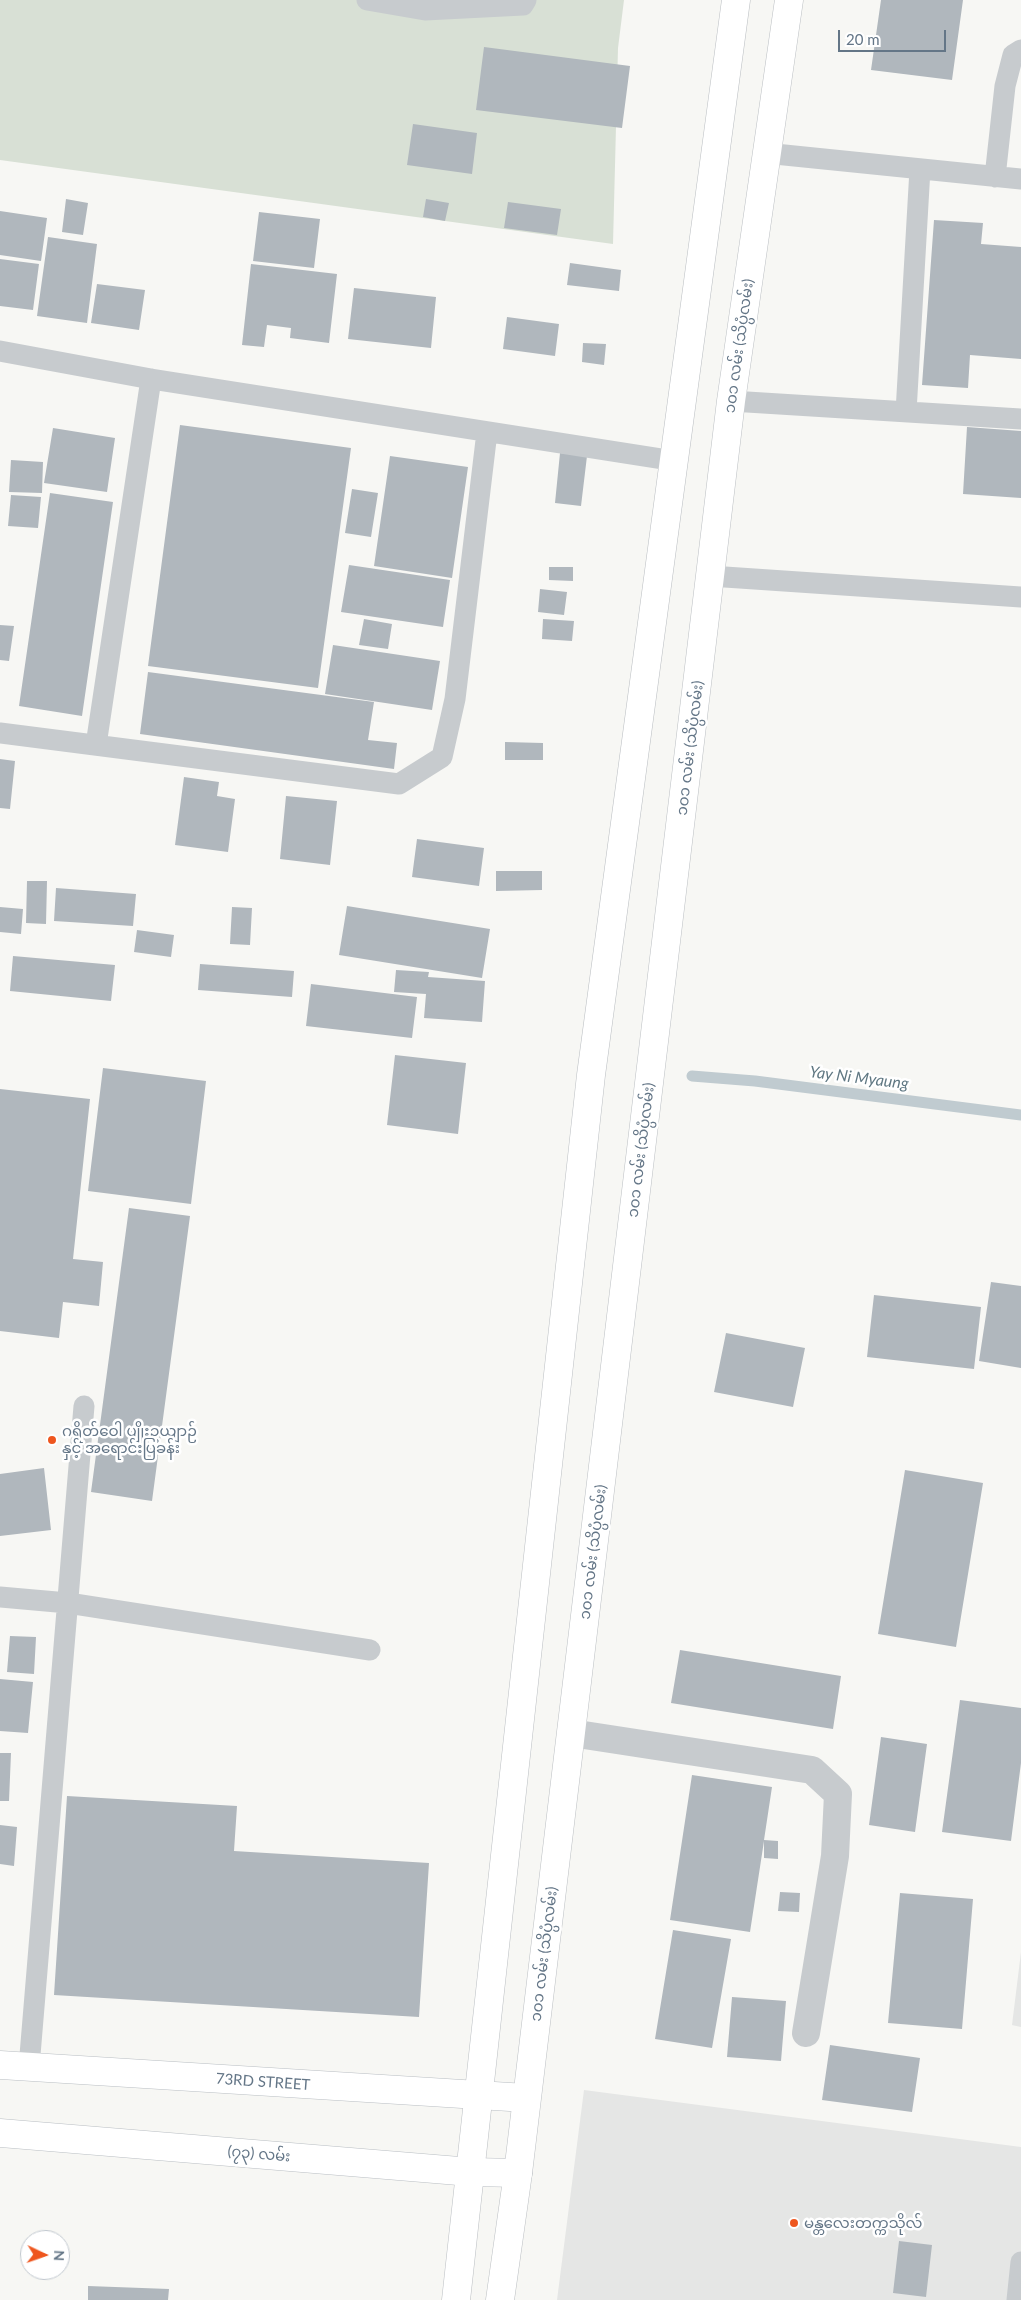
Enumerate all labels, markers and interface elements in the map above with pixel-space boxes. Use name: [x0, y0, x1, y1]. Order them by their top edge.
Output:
scale bar: [841, 20, 948, 52]
text: 20 m: [846, 30, 880, 48]
street label: ၁၀၁ လမ်း (သိပ္ပံလမ်း): [721, 278, 757, 414]
street label: ၁၀၁ လမ်း (သိပ္ပံလမ်း): [673, 680, 707, 816]
water label: Yay Ni Myaung: [808, 1062, 910, 1094]
street label: ၁၀၁ လမ်း (သိပ္ပံလမ်း): [624, 1082, 658, 1218]
place label: ဂရိတ်ဝေါ ပျိုးဥယျာဉ် နှင့် အရောင်းပြခန်း: [62, 1422, 197, 1457]
marker: ဂရိတ်ဝေါ ပျိုးဥယျာဉ် နှင့် အရောင်းပြခန်း: [46, 1434, 58, 1446]
street label: ၁၀၁ လမ်း (သိပ္ပံလမ်း): [576, 1484, 610, 1620]
street label: ၁၀၁ လမ်း (သိပ္ပံလမ်း): [527, 1886, 561, 2022]
street label: 73RD STREET: [215, 2070, 311, 2094]
street label: (၇၃) လမ်း: [227, 2142, 291, 2166]
place label: မန္တလေးတက္ကသိုလ်: [804, 2214, 922, 2232]
marker: မန္တလေးတက္ကသိုလ်: [788, 2217, 800, 2229]
north arrow: [20, 2230, 70, 2280]
text: N: [51, 2250, 68, 2262]

